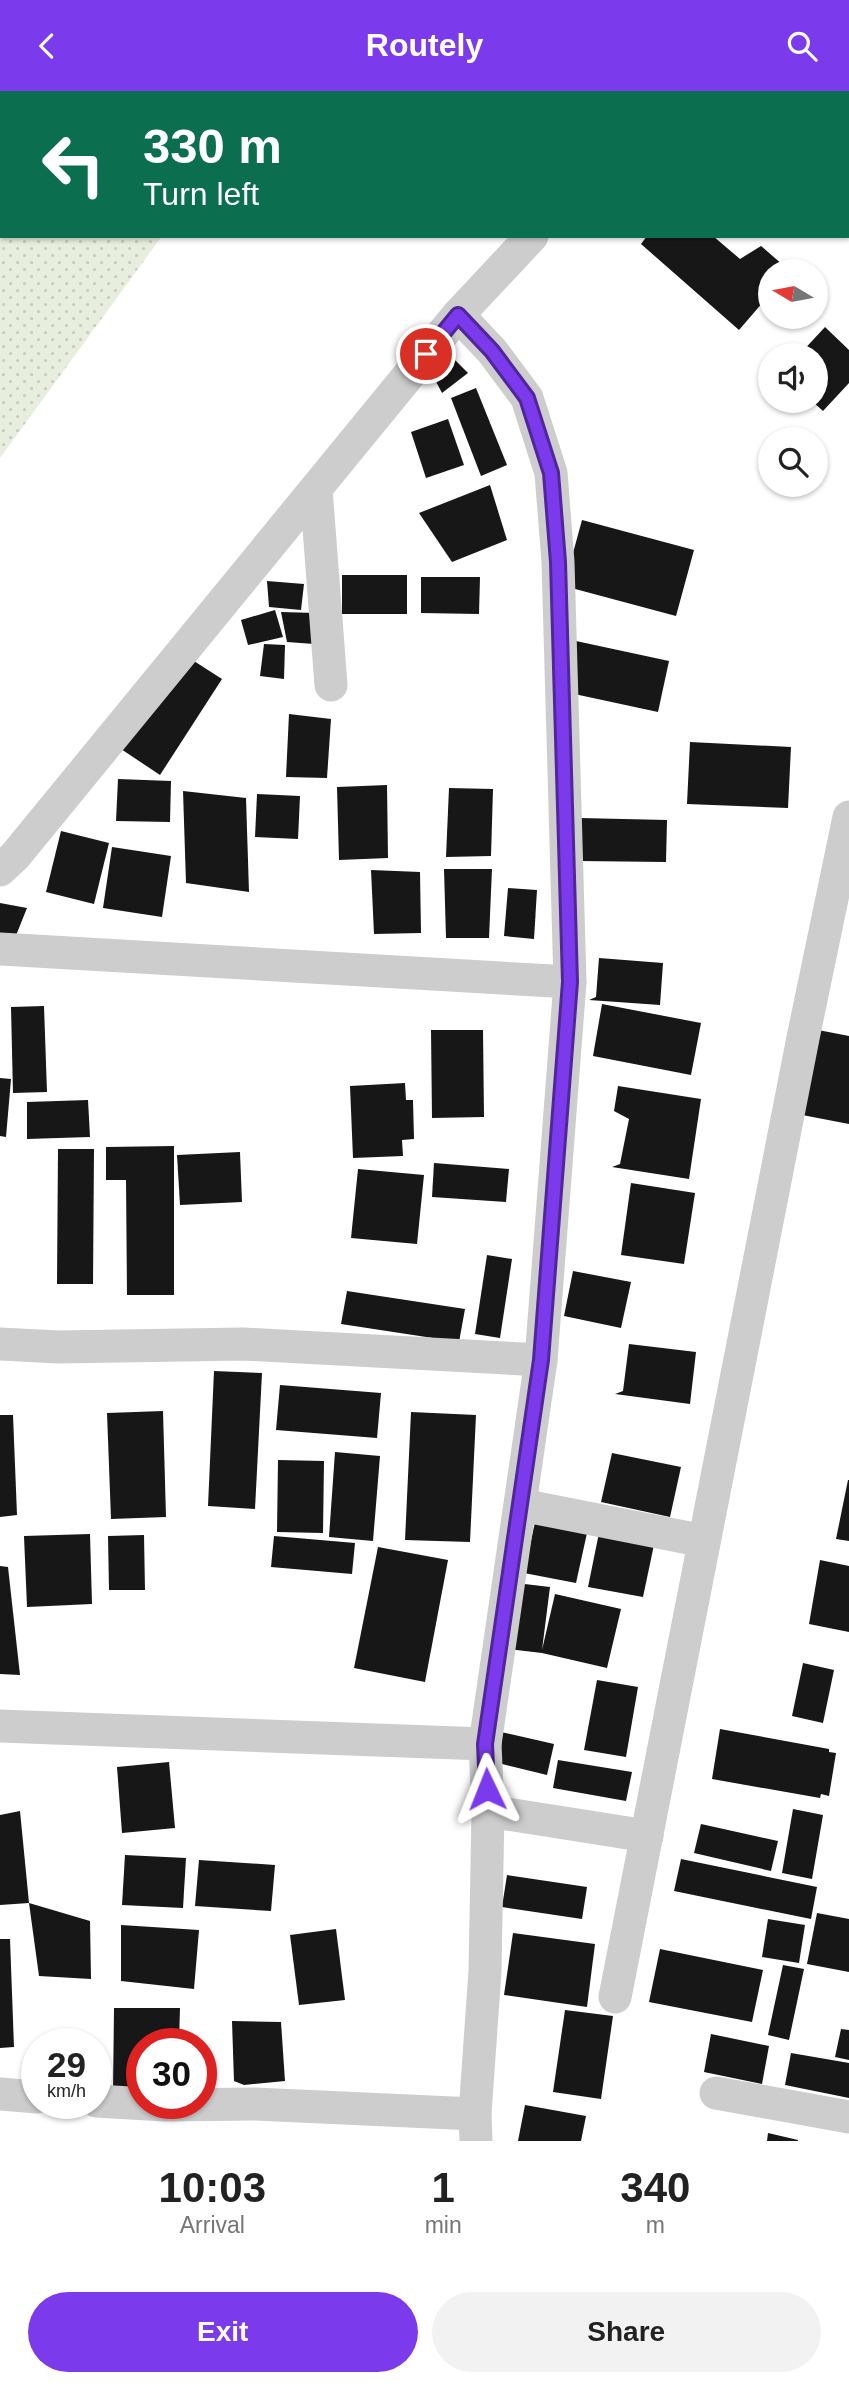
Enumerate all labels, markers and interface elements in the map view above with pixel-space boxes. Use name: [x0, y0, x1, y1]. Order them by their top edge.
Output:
icon: back: [28, 27, 66, 65]
text: Routely: [366, 27, 483, 63]
icon: search: [783, 27, 821, 65]
icon: left: [28, 119, 119, 210]
text: 330 m: [143, 119, 282, 173]
text: Turn left: [143, 176, 259, 212]
north arrow: [758, 259, 828, 329]
map controls: [758, 259, 828, 497]
pin: [396, 324, 456, 384]
icon: arrive: [407, 335, 445, 373]
button: sound: [758, 343, 828, 413]
button: search: [758, 427, 828, 497]
position arrow: [450, 1752, 524, 1826]
speed limit sign: 30: [126, 2028, 217, 2119]
text: 29: [47, 2045, 86, 2084]
text: km/h: [47, 2081, 86, 2101]
text: 10:03: [159, 2164, 266, 2211]
text: 1: [431, 2164, 455, 2211]
text: 340: [620, 2164, 690, 2211]
text: Arrival: [180, 2212, 245, 2238]
text: min: [425, 2212, 462, 2238]
text: m: [646, 2212, 665, 2238]
button: Exit: [28, 2292, 418, 2372]
button: Share: [432, 2292, 821, 2372]

